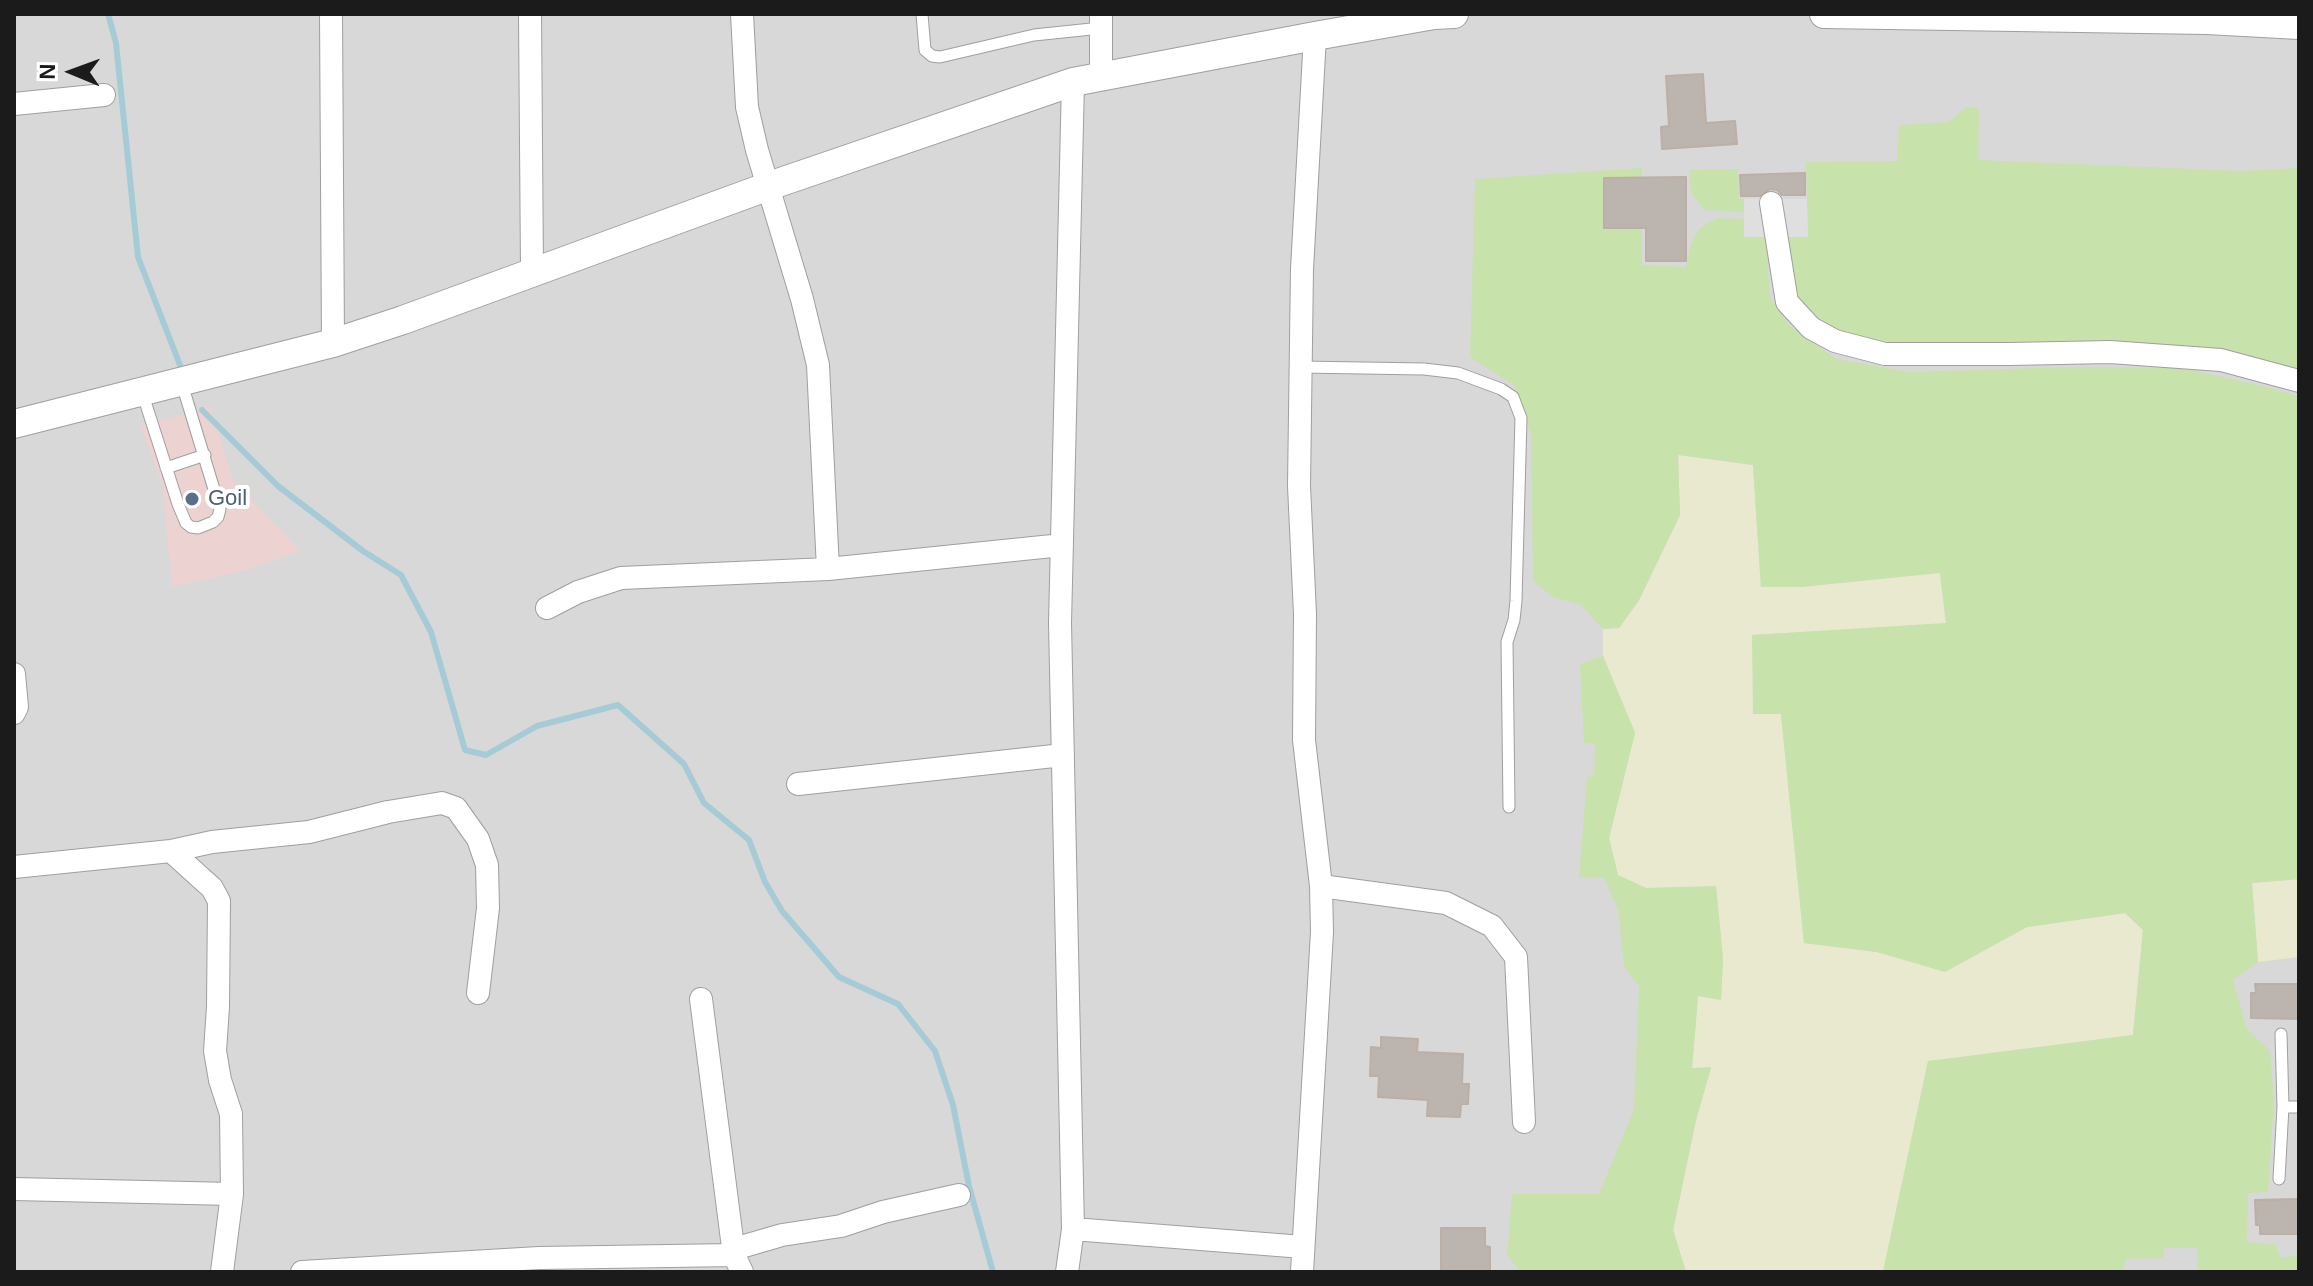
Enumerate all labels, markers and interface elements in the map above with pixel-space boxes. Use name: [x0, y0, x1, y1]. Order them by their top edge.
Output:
north arrow: [32, 32, 112, 112]
text: N: [35, 63, 60, 80]
place label: Goil: [208, 486, 247, 512]
marker: Goil: [183, 490, 201, 508]

